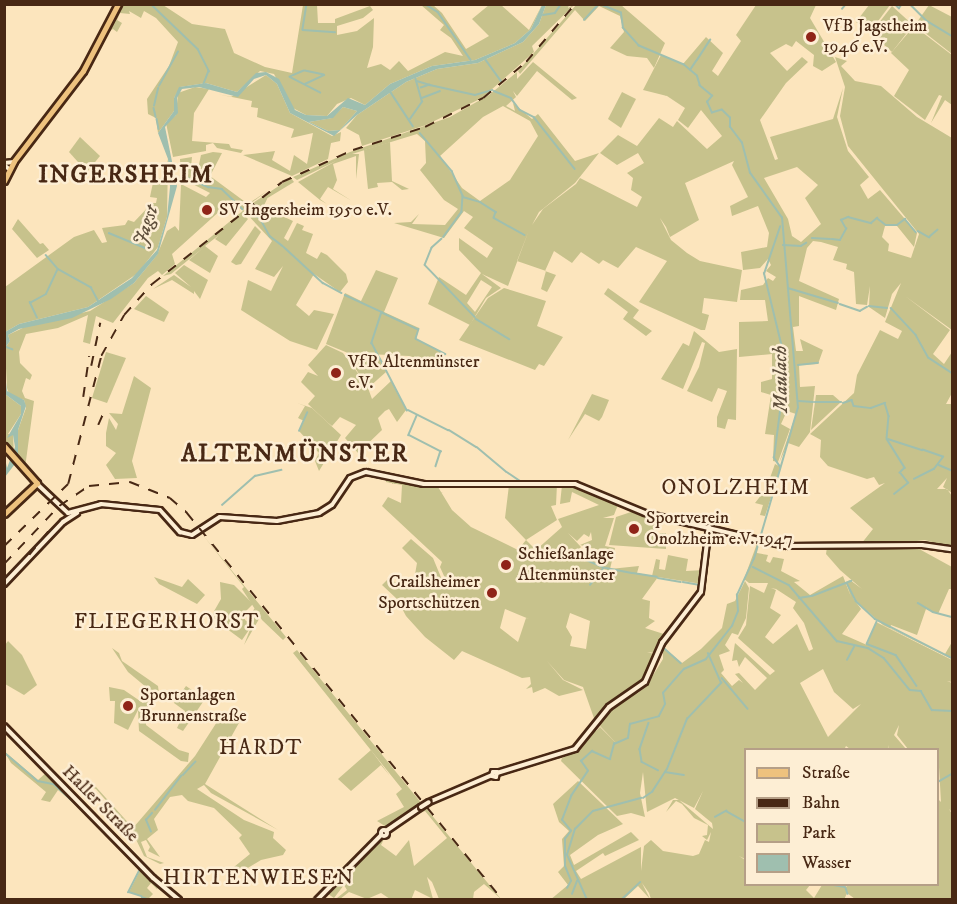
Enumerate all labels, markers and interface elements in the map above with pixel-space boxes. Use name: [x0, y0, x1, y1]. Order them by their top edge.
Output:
place label: VfB Jagstheim 1946 e.V.: [823, 16, 927, 58]
marker: VfB Jagstheim 1946 e.V.: [804, 30, 818, 44]
district label: INGERSHEIM: [38, 162, 214, 190]
place label: SV Ingersheim 1950 e.V.: [219, 199, 392, 221]
water label: Jagst: [128, 202, 164, 250]
marker: SV Ingersheim 1950 e.V.: [200, 203, 214, 217]
water label: Maulach: [768, 345, 794, 413]
place label: VfR Altenmünster e.V.: [348, 352, 480, 394]
marker: VfR Altenmünster e.V.: [329, 366, 343, 380]
district label: ALTENMÜNSTER: [181, 441, 409, 469]
district label: ONOLZHEIM: [662, 475, 810, 501]
place label: Sportverein Onolzheim e.V. 1947: [646, 508, 793, 550]
marker: Sportverein Onolzheim e.V. 1947: [627, 522, 641, 536]
place label: Schießanlage Altenmünster: [518, 544, 615, 586]
marker: Schießanlage Altenmünster: [499, 558, 513, 572]
place label: Crailsheimer Sportschützen: [378, 572, 480, 614]
marker: Crailsheimer Sportschützen: [485, 586, 499, 600]
district label: FLIEGERHORST: [74, 609, 260, 635]
place label: Sportanlagen Brunnenstraße: [140, 685, 247, 728]
marker: Sportanlagen Brunnenstraße: [121, 699, 135, 713]
district label: HARDT: [219, 735, 303, 761]
legend: [744, 748, 939, 886]
street label: Haller Straße: [57, 761, 143, 847]
text: Straße: [802, 762, 850, 784]
text: Bahn: [802, 792, 840, 814]
text: Park: [802, 822, 836, 844]
text: Wasser: [802, 852, 851, 874]
district label: HIRTENWIESEN: [163, 865, 355, 891]

